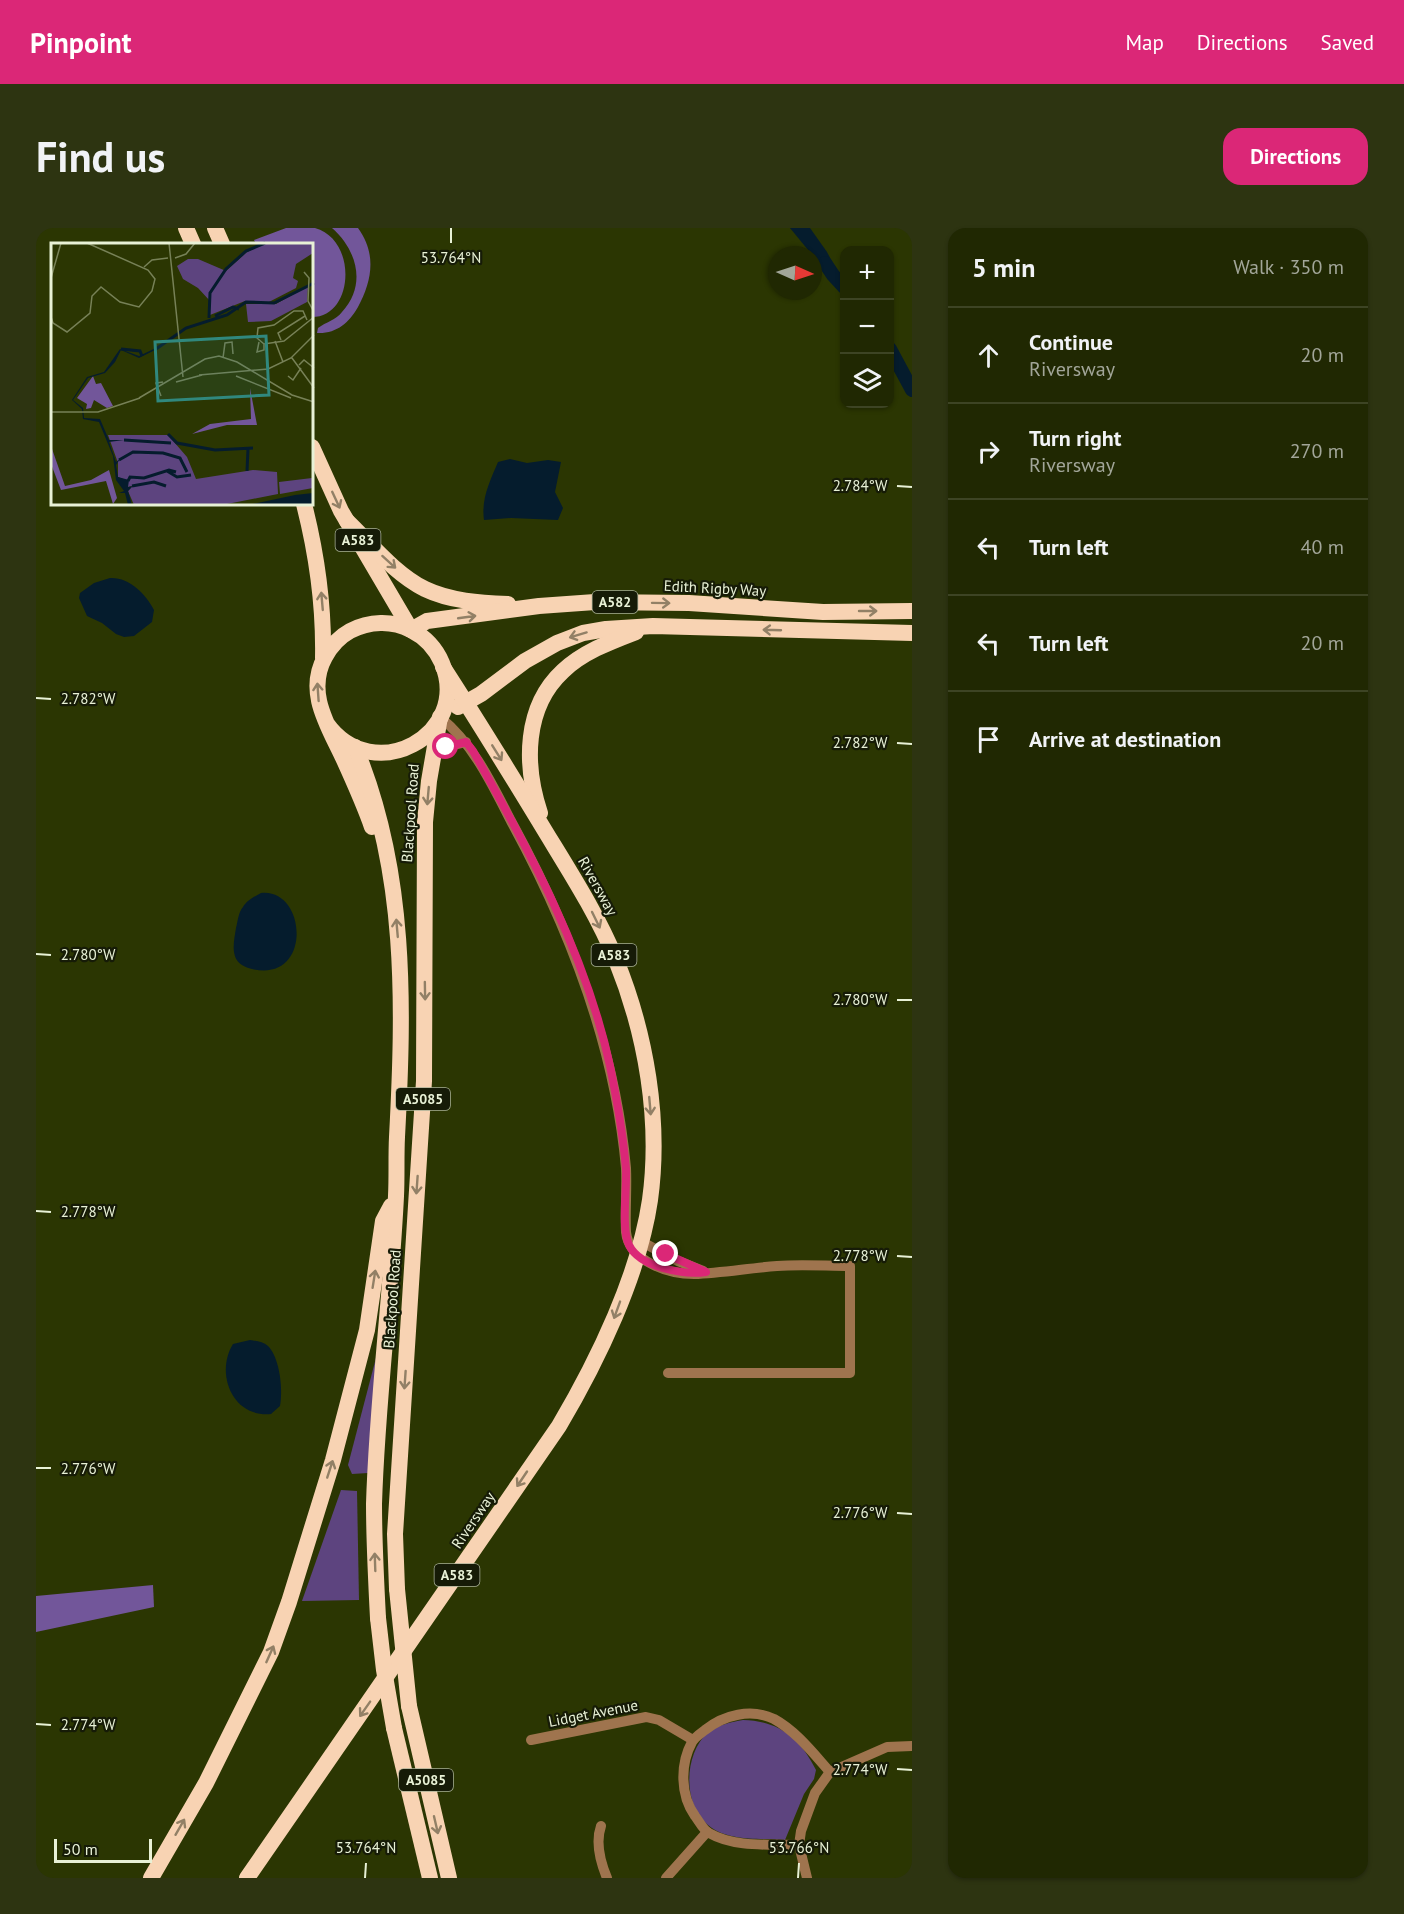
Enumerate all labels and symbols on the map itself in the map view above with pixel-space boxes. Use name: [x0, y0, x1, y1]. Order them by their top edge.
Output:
inset map: [51, 243, 314, 506]
north arrow: [768, 246, 822, 300]
text: 53.764°N: [421, 248, 481, 267]
text: 2.784°W: [833, 476, 888, 495]
one-way arrow: [331, 491, 343, 509]
road number: A583: [336, 529, 380, 551]
one-way arrow: [381, 555, 396, 569]
street label: Edith Rigby Way: [663, 576, 767, 600]
one-way arrow: [316, 591, 327, 611]
road number: A582: [592, 591, 638, 613]
one-way arrow: [650, 597, 670, 609]
one-way arrow: [857, 605, 877, 617]
one-way arrow: [456, 611, 476, 622]
one-way arrow: [762, 625, 782, 636]
one-way arrow: [569, 630, 588, 641]
one-way arrow: [312, 683, 323, 702]
text: 2.782°W: [61, 689, 116, 708]
route start: [432, 733, 458, 759]
text: 2.782°W: [833, 733, 888, 752]
one-way arrow: [490, 744, 503, 761]
street label: Blackpool Road: [397, 763, 423, 863]
one-way arrow: [422, 785, 433, 805]
street label: Riversway: [574, 853, 622, 919]
one-way arrow: [591, 911, 603, 929]
one-way arrow: [391, 918, 402, 938]
road number: A583: [592, 944, 636, 966]
text: 2.780°W: [61, 945, 116, 964]
one-way arrow: [419, 980, 431, 1000]
text: 2.780°W: [833, 990, 888, 1009]
road number: A5085: [396, 1088, 450, 1110]
one-way arrow: [645, 1096, 656, 1115]
one-way arrow: [412, 1175, 423, 1195]
text: 2.778°W: [61, 1202, 116, 1221]
route end: [652, 1240, 678, 1266]
text: 2.778°W: [833, 1246, 888, 1265]
street label: Blackpool Road: [379, 1249, 405, 1349]
one-way arrow: [369, 1270, 380, 1290]
one-way arrow: [611, 1300, 622, 1318]
one-way arrow: [399, 1370, 410, 1389]
text: 2.776°W: [61, 1459, 116, 1478]
one-way arrow: [326, 1460, 337, 1479]
one-way arrow: [516, 1471, 529, 1488]
street label: Riversway: [447, 1488, 499, 1552]
text: 2.776°W: [833, 1503, 888, 1522]
one-way arrow: [370, 1552, 381, 1572]
road number: A583: [434, 1564, 480, 1586]
one-way arrow: [265, 1646, 276, 1664]
street label: Lidget Avenue: [547, 1695, 639, 1731]
one-way arrow: [358, 1701, 371, 1718]
text: 2.774°W: [61, 1715, 116, 1734]
text: 2.774°W: [833, 1760, 888, 1779]
road number: A5085: [399, 1769, 453, 1791]
one-way arrow: [431, 1814, 442, 1834]
one-way arrow: [174, 1819, 186, 1836]
scale bar: [54, 1836, 152, 1864]
text: 53.764°N: [336, 1838, 396, 1857]
text: 53.766°N: [769, 1838, 829, 1857]

